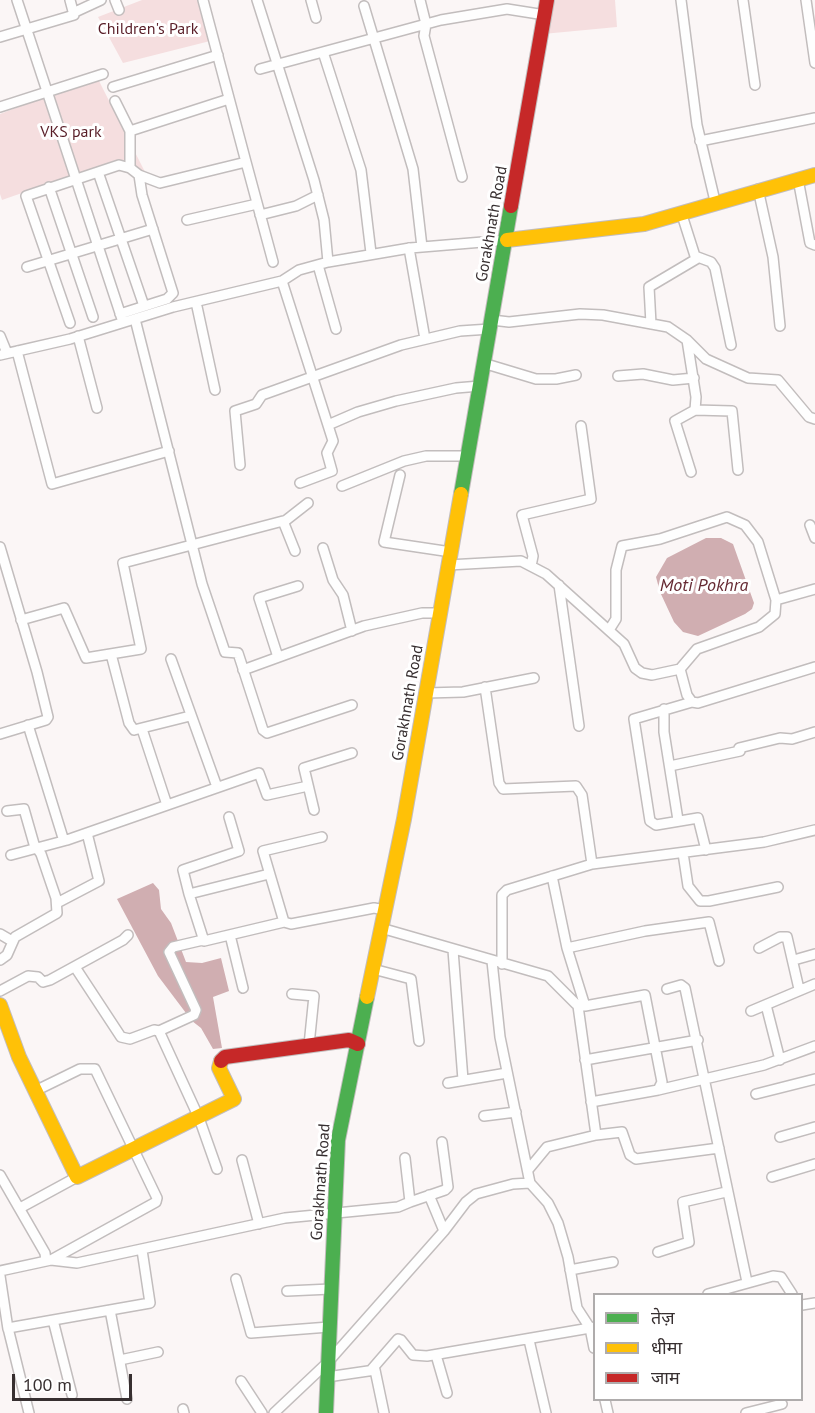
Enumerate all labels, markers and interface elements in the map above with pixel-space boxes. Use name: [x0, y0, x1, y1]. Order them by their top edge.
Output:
park label: Children's Park: [98, 19, 198, 39]
park label: VKS park: [40, 122, 102, 142]
street label: Gorakhnath Road: [472, 165, 512, 283]
water label: Moti Pokhra: [660, 575, 748, 597]
street label: Gorakhnath Road: [388, 644, 428, 762]
street label: Gorakhnath Road: [307, 1123, 335, 1241]
legend: [593, 1293, 803, 1401]
text: तेज़: [651, 1306, 675, 1329]
text: धीमा: [651, 1336, 682, 1359]
scale bar: [15, 1362, 135, 1400]
text: जाम: [651, 1366, 680, 1389]
text: 100 m: [23, 1373, 72, 1396]

